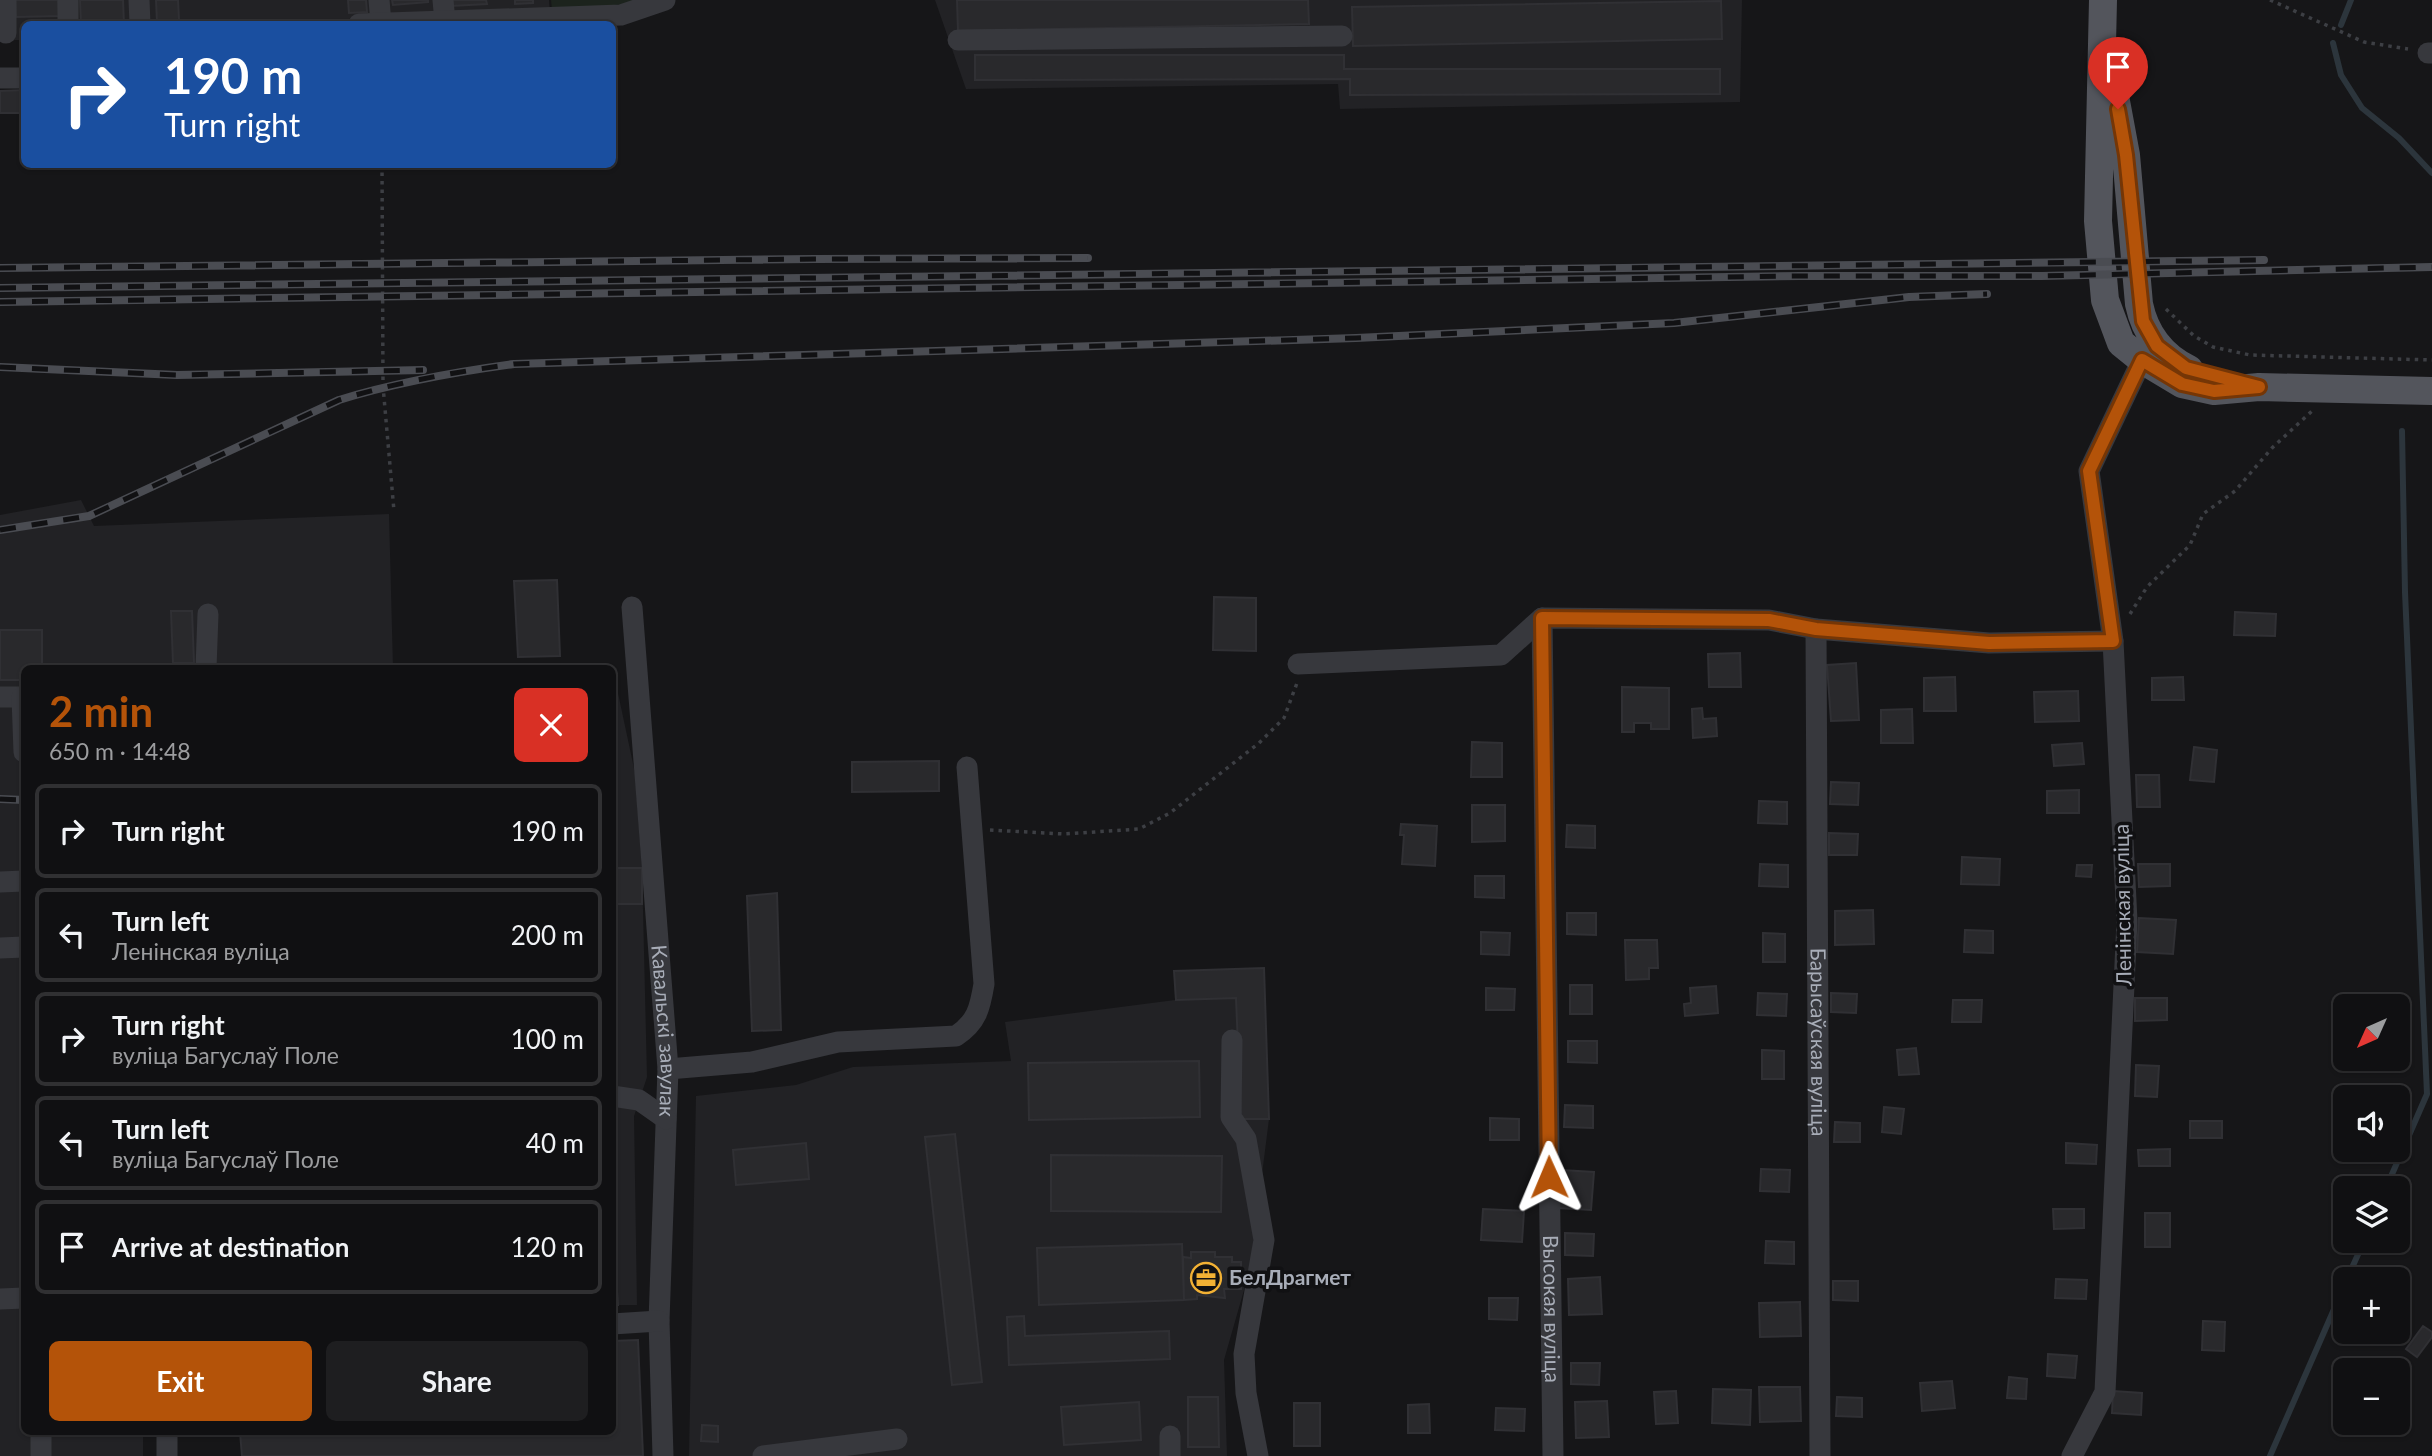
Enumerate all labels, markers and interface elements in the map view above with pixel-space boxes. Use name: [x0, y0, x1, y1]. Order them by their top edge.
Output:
pin: [2088, 37, 2148, 109]
text: 190 m: [164, 46, 302, 104]
icon: arrive: [2099, 48, 2137, 86]
icon: right: [49, 49, 140, 140]
text: Turn right: [164, 105, 300, 144]
text: 2 min: [49, 686, 153, 736]
button: close: [514, 688, 588, 762]
text: 650 m · 14:48: [49, 737, 191, 765]
icon: right: [53, 812, 91, 850]
text: Turn right: [112, 815, 225, 847]
text: 190 m: [511, 815, 584, 847]
street label: Ленінская вуліца: [2108, 824, 2135, 987]
text: Turn left: [112, 905, 209, 937]
icon: left: [53, 916, 91, 954]
text: 200 m: [511, 919, 584, 951]
text: Ленінская вуліца: [112, 937, 290, 965]
street label: Кавальскі завулак: [647, 944, 682, 1117]
street label: Барысаўская вуліца: [1807, 948, 1832, 1136]
north arrow: [2333, 994, 2410, 1071]
map controls: [2333, 994, 2410, 1435]
text: Turn right: [112, 1009, 225, 1041]
icon: right: [53, 1020, 91, 1058]
text: 100 m: [511, 1023, 584, 1055]
text: вуліца Багуслаў Поле: [112, 1041, 339, 1069]
button: sound: [2333, 1085, 2410, 1162]
text: Turn left: [112, 1113, 209, 1145]
icon: left: [53, 1124, 91, 1162]
text: 40 m: [526, 1127, 584, 1159]
position arrow: [1512, 1140, 1586, 1214]
text: вуліца Багуслаў Поле: [112, 1145, 339, 1173]
button: layers: [2333, 1176, 2410, 1253]
icon: arrive: [53, 1228, 91, 1266]
text: Arrive at destination: [112, 1231, 349, 1263]
text: 120 m: [511, 1231, 584, 1263]
street label: Высокая вуліца: [1539, 1235, 1566, 1383]
office icon: БелДрагмет: [1189, 1261, 1223, 1295]
place label: БелДрагмет: [1229, 1264, 1351, 1289]
button: +: [2333, 1267, 2410, 1344]
button: Exit: [49, 1341, 312, 1421]
button: Share: [326, 1341, 588, 1421]
button: −: [2333, 1358, 2410, 1435]

